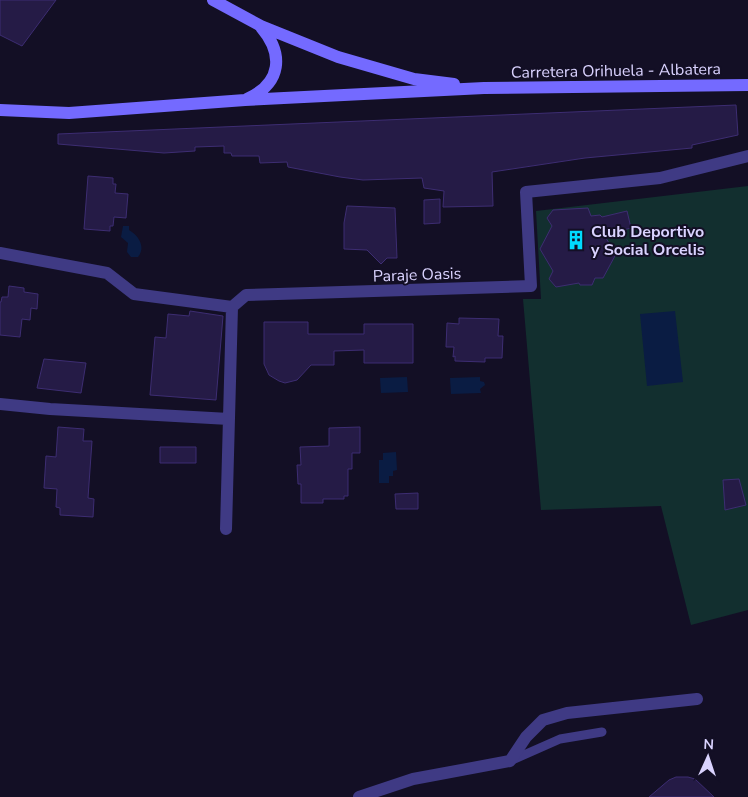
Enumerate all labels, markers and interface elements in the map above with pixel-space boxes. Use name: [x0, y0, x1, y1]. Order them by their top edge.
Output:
street label: Carretera Orihuela - Albatera: [511, 58, 721, 84]
place label: Club Deportivo y Social Orcelis: [590, 221, 705, 261]
building icon: Club Deportivo y Social Orcelis: [565, 229, 587, 251]
street label: Paraje Oasis: [372, 262, 462, 288]
north arrow: [683, 732, 733, 782]
text: N: [703, 735, 714, 754]

